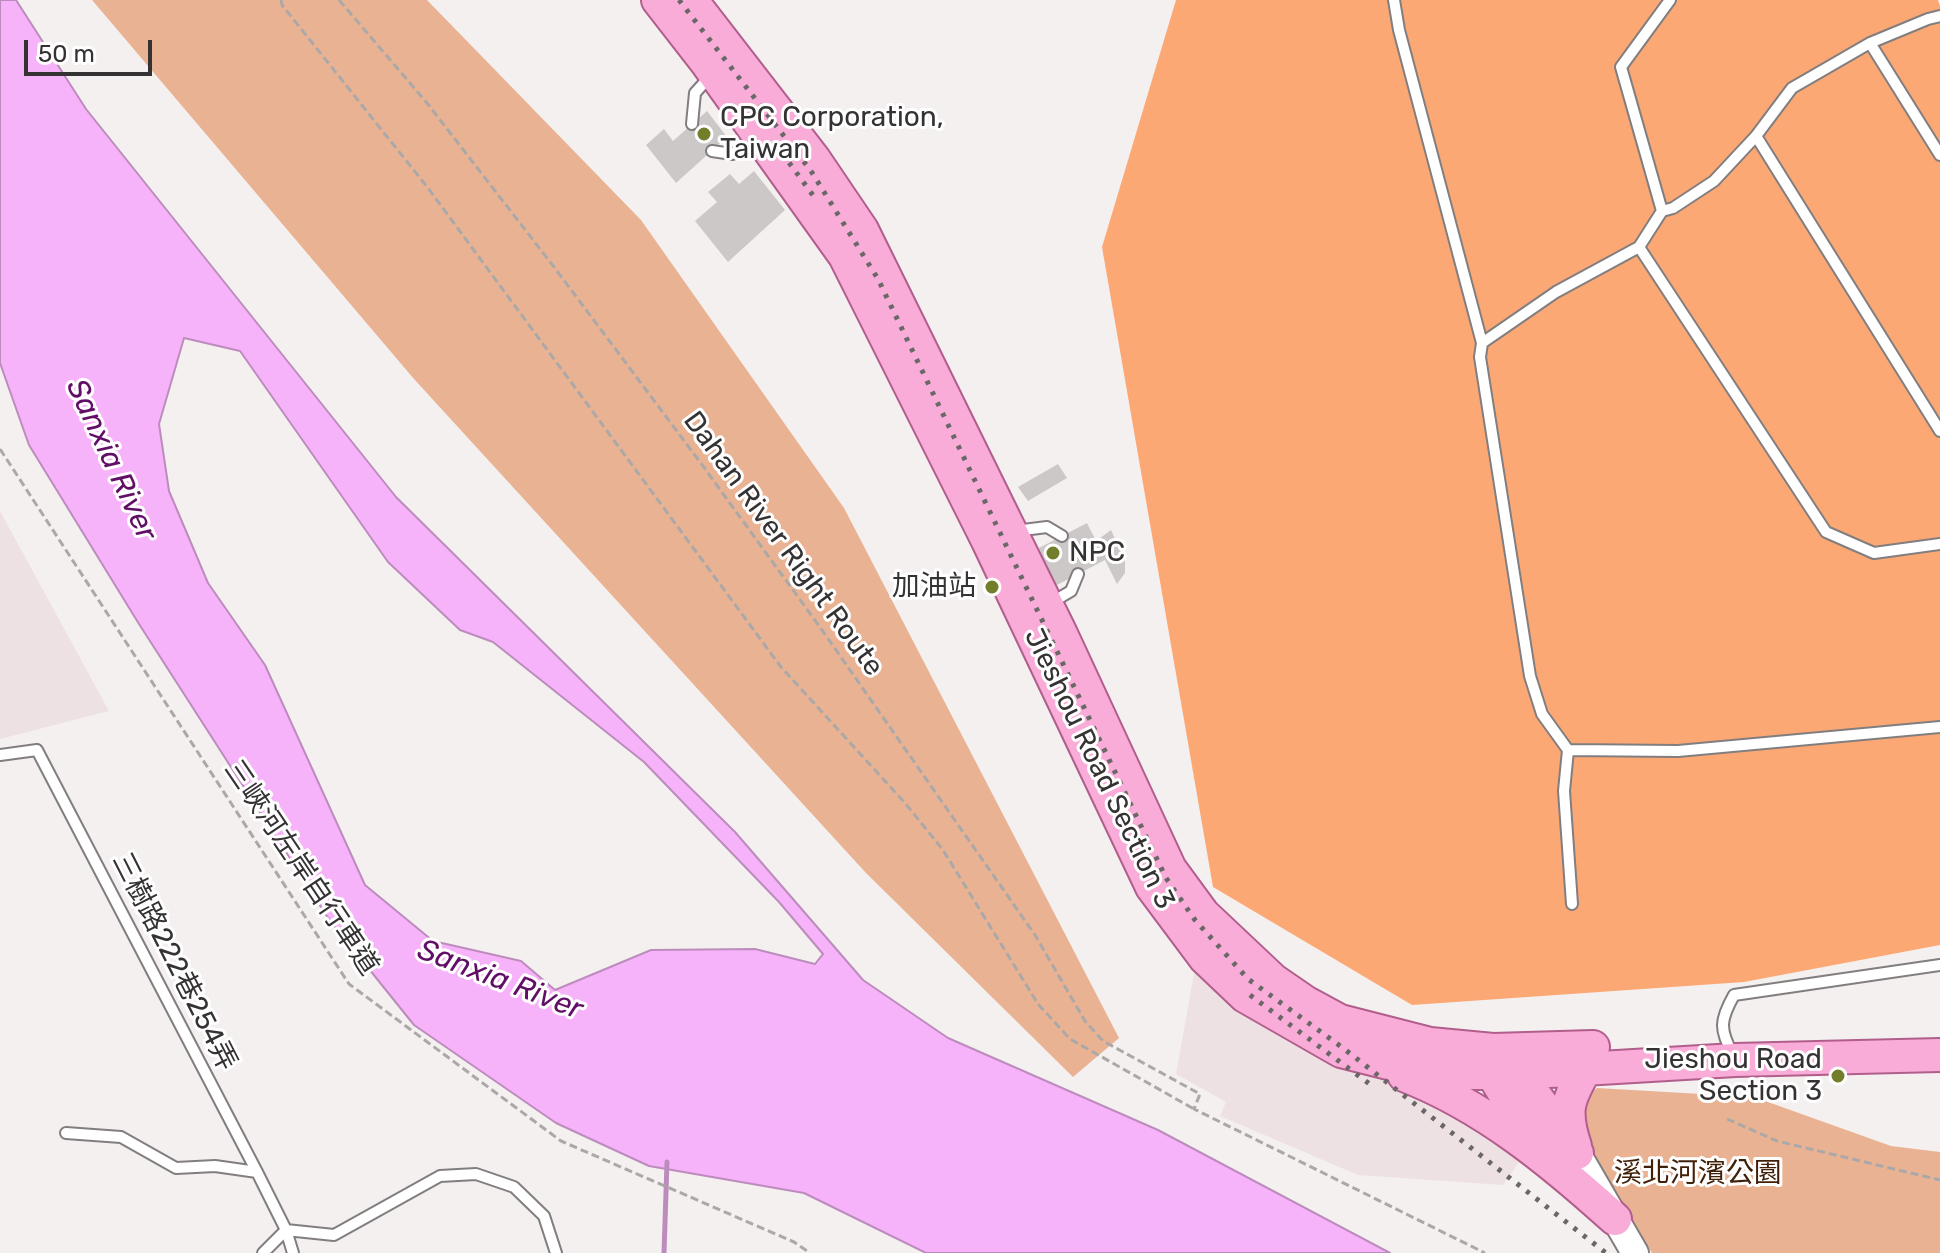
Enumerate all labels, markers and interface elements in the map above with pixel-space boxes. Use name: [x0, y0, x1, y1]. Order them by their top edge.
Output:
scale bar: [28, 24, 156, 74]
text: 50 m: [38, 40, 95, 68]
place label: CPC Corporation, Taiwan: [720, 101, 944, 167]
marker: CPC Corporation, Taiwan: [695, 125, 713, 143]
water label: Sanxia River: [58, 374, 164, 546]
street label: Dahan River Right Route: [676, 405, 890, 683]
place label: NPC: [1069, 536, 1125, 570]
marker: NPC: [1044, 544, 1062, 562]
place label: 加油站: [892, 570, 976, 604]
marker: 加油站: [983, 578, 1001, 596]
street label: Jieshou Road Section 3: [1016, 623, 1182, 915]
street label: 三峽河左岸自行車道: [217, 754, 385, 982]
street label: 三樹路222巷254弄: [105, 848, 243, 1076]
water label: Sanxia River: [412, 932, 588, 1028]
place label: Jieshou Road Section 3: [1644, 1043, 1822, 1109]
marker: Jieshou Road Section 3: [1829, 1067, 1847, 1085]
park label: 溪北河濱公園: [1614, 1157, 1782, 1191]

